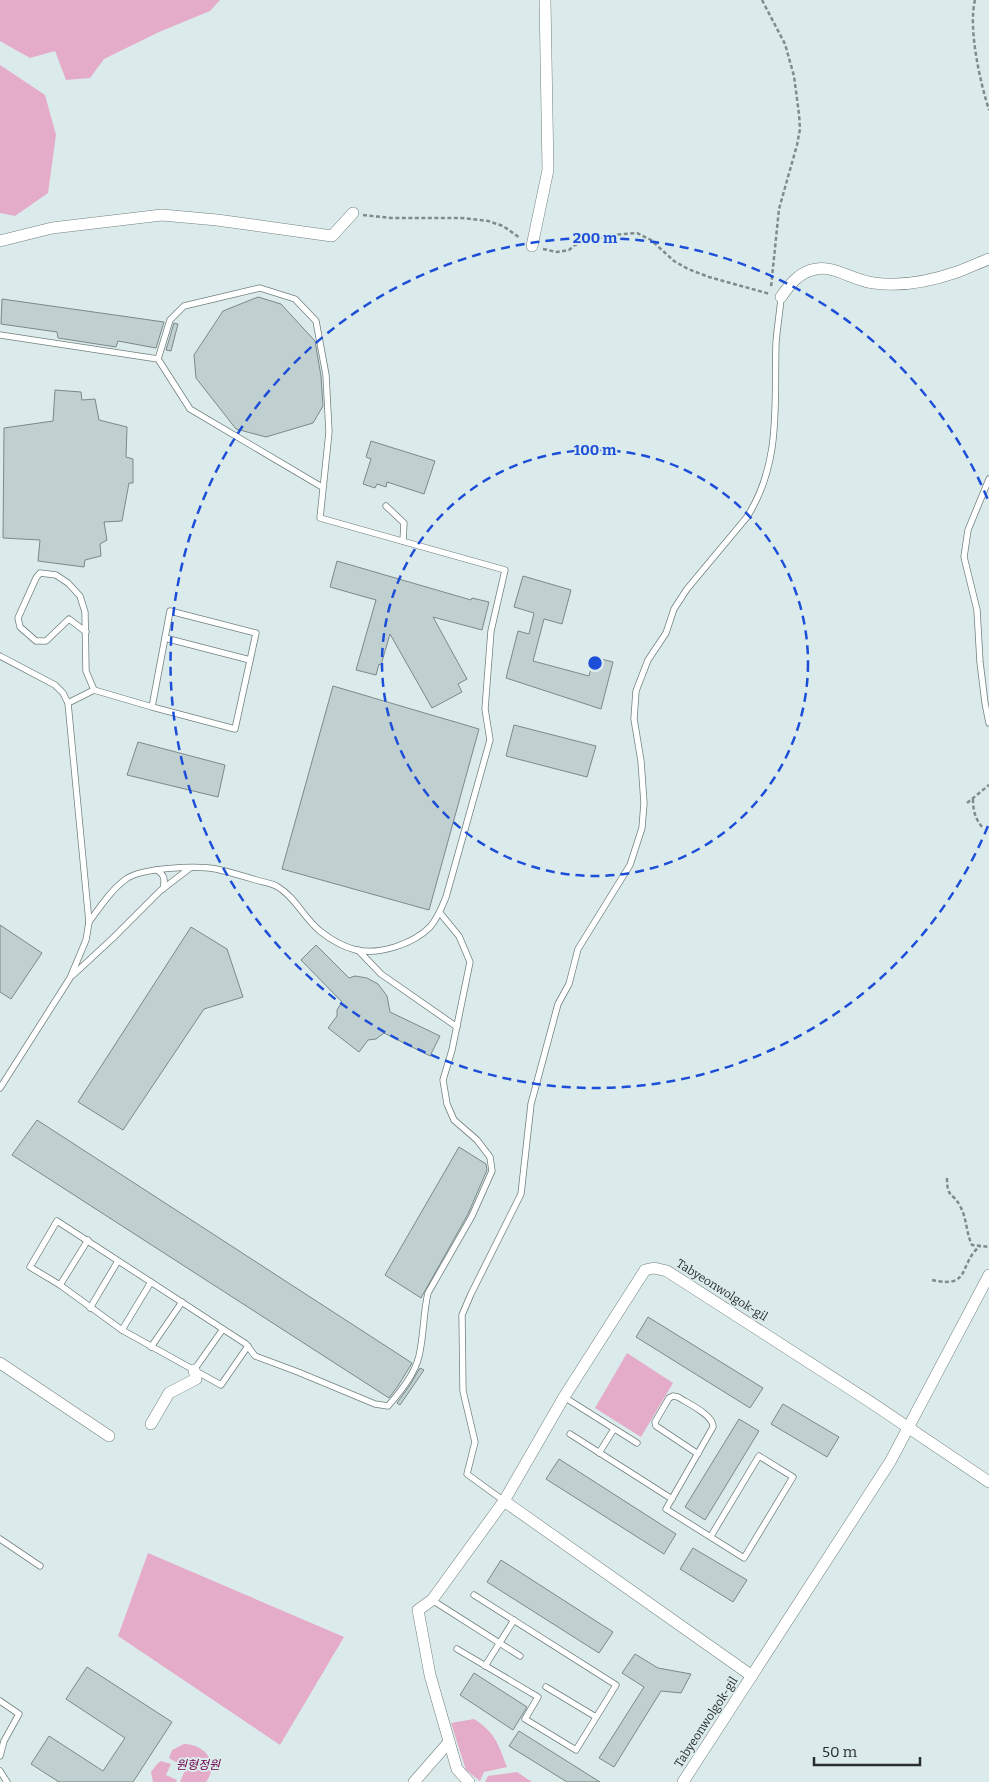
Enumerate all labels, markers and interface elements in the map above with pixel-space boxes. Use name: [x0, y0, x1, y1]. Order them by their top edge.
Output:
text: 200 m: [573, 229, 618, 247]
text: 100 m: [574, 441, 617, 459]
centre of rings: [586, 654, 604, 672]
street label: Tabyeonwolgok-gil: [674, 1256, 771, 1324]
street label: Tabyeonwolgok-gil: [672, 1674, 741, 1770]
scale bar: [814, 1734, 920, 1766]
text: 50 m: [822, 1743, 858, 1761]
park label: 원형정원: [176, 1758, 221, 1772]

